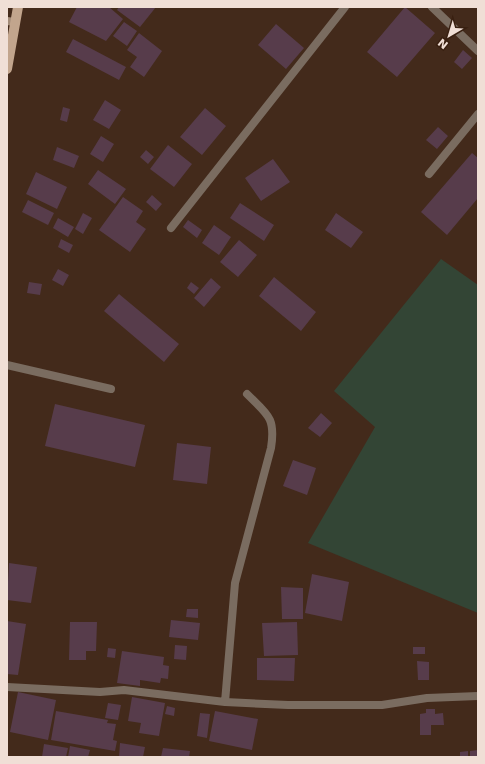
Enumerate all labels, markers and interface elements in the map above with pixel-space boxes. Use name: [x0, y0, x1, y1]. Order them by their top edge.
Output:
north arrow: [429, 16, 469, 56]
text: N: [436, 36, 451, 51]

